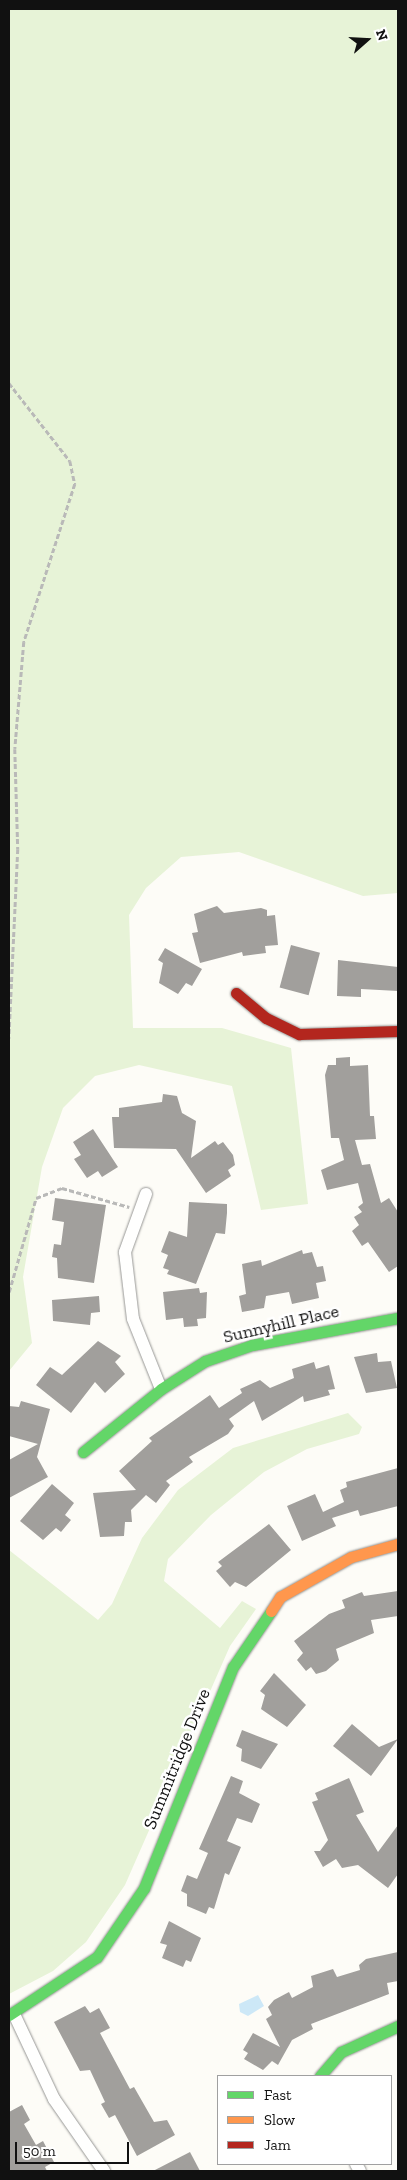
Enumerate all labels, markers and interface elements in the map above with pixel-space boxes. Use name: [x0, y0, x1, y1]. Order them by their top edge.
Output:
north arrow: [342, 15, 392, 65]
text: N: [372, 27, 391, 43]
street label: Sunnyhill Place: [221, 1300, 341, 1348]
street label: Summitridge Drive: [139, 1686, 215, 1832]
legend: [217, 2075, 392, 2165]
text: Fast: [264, 2086, 292, 2104]
text: Slow: [264, 2111, 295, 2129]
scale bar: [18, 2132, 131, 2164]
text: Jam: [264, 2136, 291, 2154]
text: 50 m: [23, 2142, 56, 2160]

